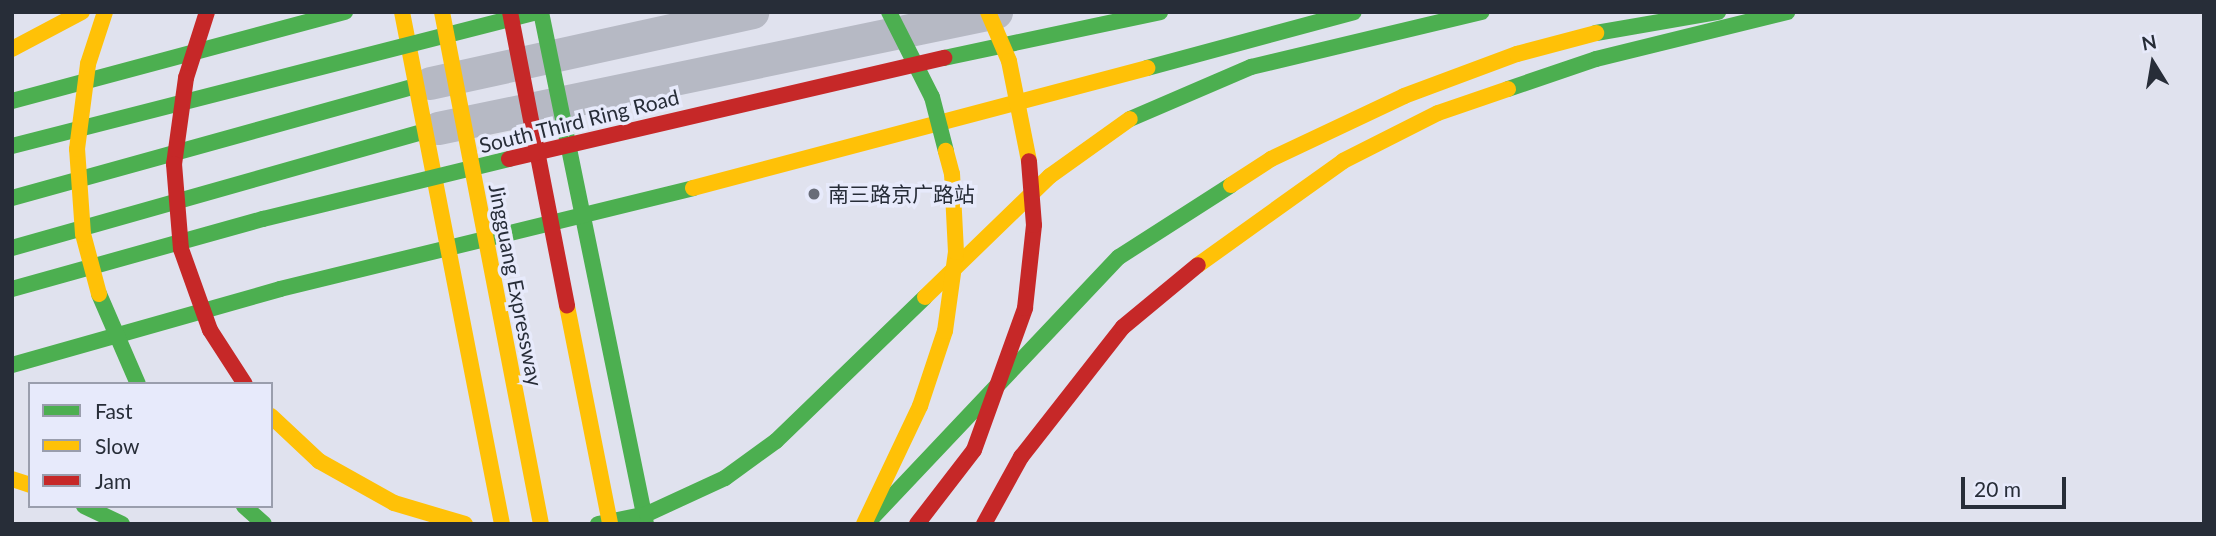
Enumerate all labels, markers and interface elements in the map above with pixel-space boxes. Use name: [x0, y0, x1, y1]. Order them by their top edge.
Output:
north arrow: [2118, 28, 2188, 98]
text: N: [2140, 29, 2158, 55]
street label: South Third Ring Road: [476, 84, 682, 158]
place label: 南三路京广路站: [828, 181, 975, 207]
street label: Jingguang Expressway: [484, 182, 548, 388]
marker: 南三路京广路站: [806, 186, 822, 202]
legend: [28, 382, 273, 508]
text: Fast: [95, 398, 132, 423]
text: Slow: [95, 433, 139, 458]
scale bar: [1964, 462, 2069, 506]
text: Jam: [95, 468, 131, 493]
text: 20 m: [1974, 476, 2021, 501]

